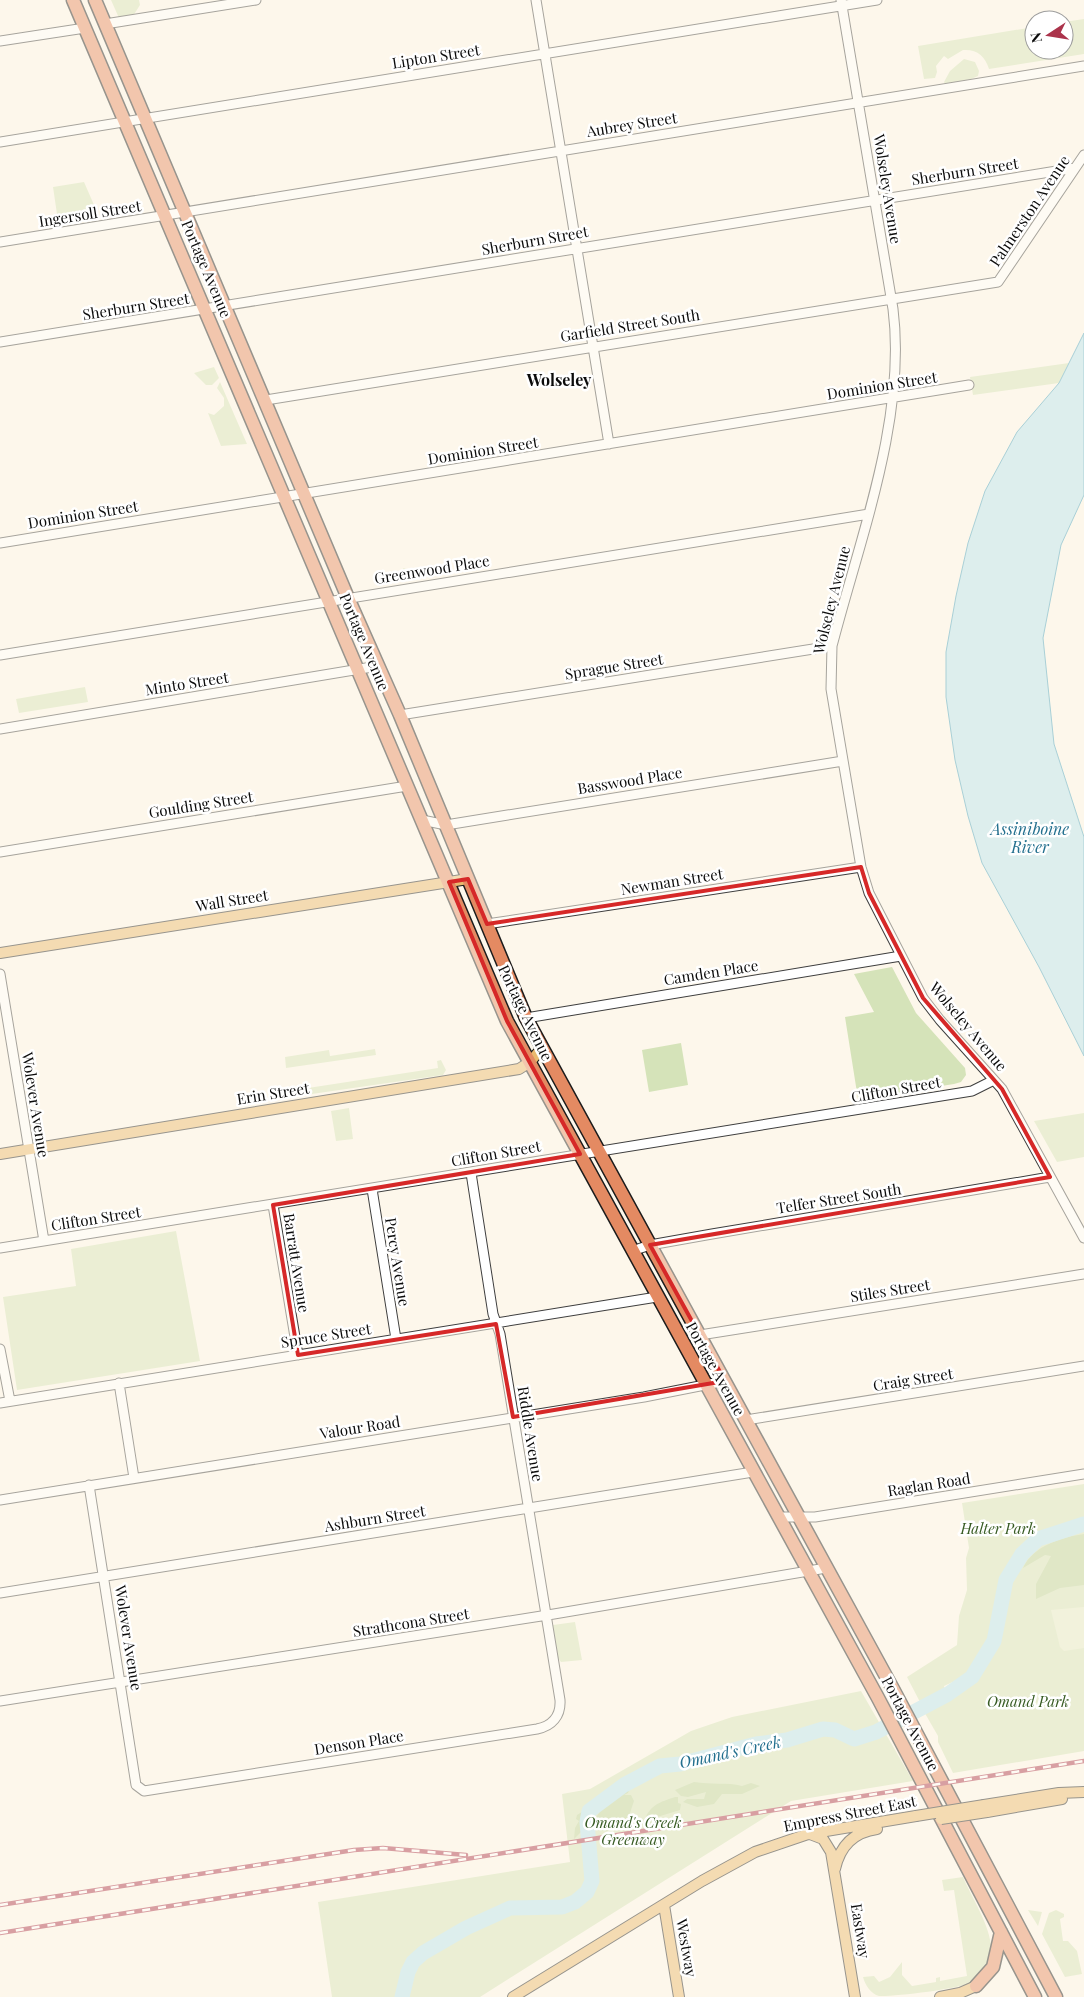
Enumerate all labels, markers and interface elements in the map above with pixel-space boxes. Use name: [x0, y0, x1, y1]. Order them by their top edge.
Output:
north arrow: [1024, 10, 1074, 60]
text: N: [1025, 31, 1046, 45]
street label: Lipton Street: [391, 39, 482, 73]
street label: Aubrey Street: [584, 107, 679, 141]
street label: Wolseley Avenue: [869, 132, 907, 245]
street label: Palmerston Avenue: [985, 151, 1074, 270]
street label: Sherburn Street: [910, 153, 1020, 189]
street label: Ingersoll Street: [37, 195, 143, 231]
street label: Portage Avenue: [177, 217, 237, 321]
street label: Sherburn Street: [480, 221, 590, 259]
street label: Sherburn Street: [81, 288, 191, 324]
street label: Garfield Street South: [559, 304, 701, 346]
street label: Dominion Street: [825, 366, 939, 404]
district label: Wolseley: [526, 369, 592, 390]
street label: Dominion Street: [426, 431, 540, 469]
street label: Dominion Street: [26, 495, 140, 533]
street label: Wolseley Avenue: [808, 544, 854, 657]
street label: Greenwood Place: [373, 550, 491, 588]
street label: Portage Avenue: [335, 590, 395, 694]
street label: Sprague Street: [563, 648, 665, 684]
street label: Minto Street: [144, 666, 231, 699]
street label: Basswood Place: [576, 762, 684, 798]
street label: Goulding Street: [147, 786, 255, 822]
water label: Assiniboine River: [989, 818, 1069, 857]
street label: Newman Street: [619, 863, 725, 899]
street label: Wall Street: [193, 884, 270, 916]
street label: Camden Place: [662, 955, 760, 989]
street label: Portage Avenue: [494, 961, 558, 1064]
street label: Wolseley Avenue: [925, 977, 1012, 1075]
street label: Wolever Avenue: [18, 1050, 54, 1159]
street label: Clifton Street: [850, 1071, 943, 1107]
street label: Erin Street: [235, 1077, 311, 1109]
street label: Clifton Street: [450, 1135, 543, 1171]
street label: Telfer Street South: [775, 1178, 903, 1218]
street label: Clifton Street: [50, 1201, 143, 1235]
street label: Barratt Avenue: [279, 1212, 315, 1314]
street label: Percy Avenue: [381, 1216, 415, 1308]
street label: Stiles Street: [849, 1274, 932, 1306]
street label: Spruce Street: [279, 1318, 373, 1352]
street label: Portage Avenue: [682, 1318, 750, 1419]
street label: Craig Street: [871, 1363, 955, 1395]
street label: Riddle Avenue: [514, 1385, 548, 1483]
street label: Valour Road: [317, 1411, 402, 1443]
street label: Raglan Road: [886, 1468, 972, 1500]
street label: Ashburn Street: [322, 1500, 427, 1536]
park label: Halter Park: [959, 1518, 1036, 1538]
street label: Wolever Avenue: [111, 1583, 147, 1692]
street label: Strathcona Street: [351, 1603, 471, 1641]
street label: Portage Avenue: [878, 1673, 944, 1774]
park label: Omand Park: [987, 1691, 1069, 1711]
street label: Denson Place: [313, 1725, 405, 1759]
water label: Omand's Creek: [677, 1731, 783, 1773]
street label: Empress Street East: [782, 1790, 918, 1836]
park label: Omand's Creek Greenway: [585, 1812, 682, 1849]
street label: Eastway: [847, 1902, 875, 1960]
street label: Westway: [672, 1916, 702, 1979]

